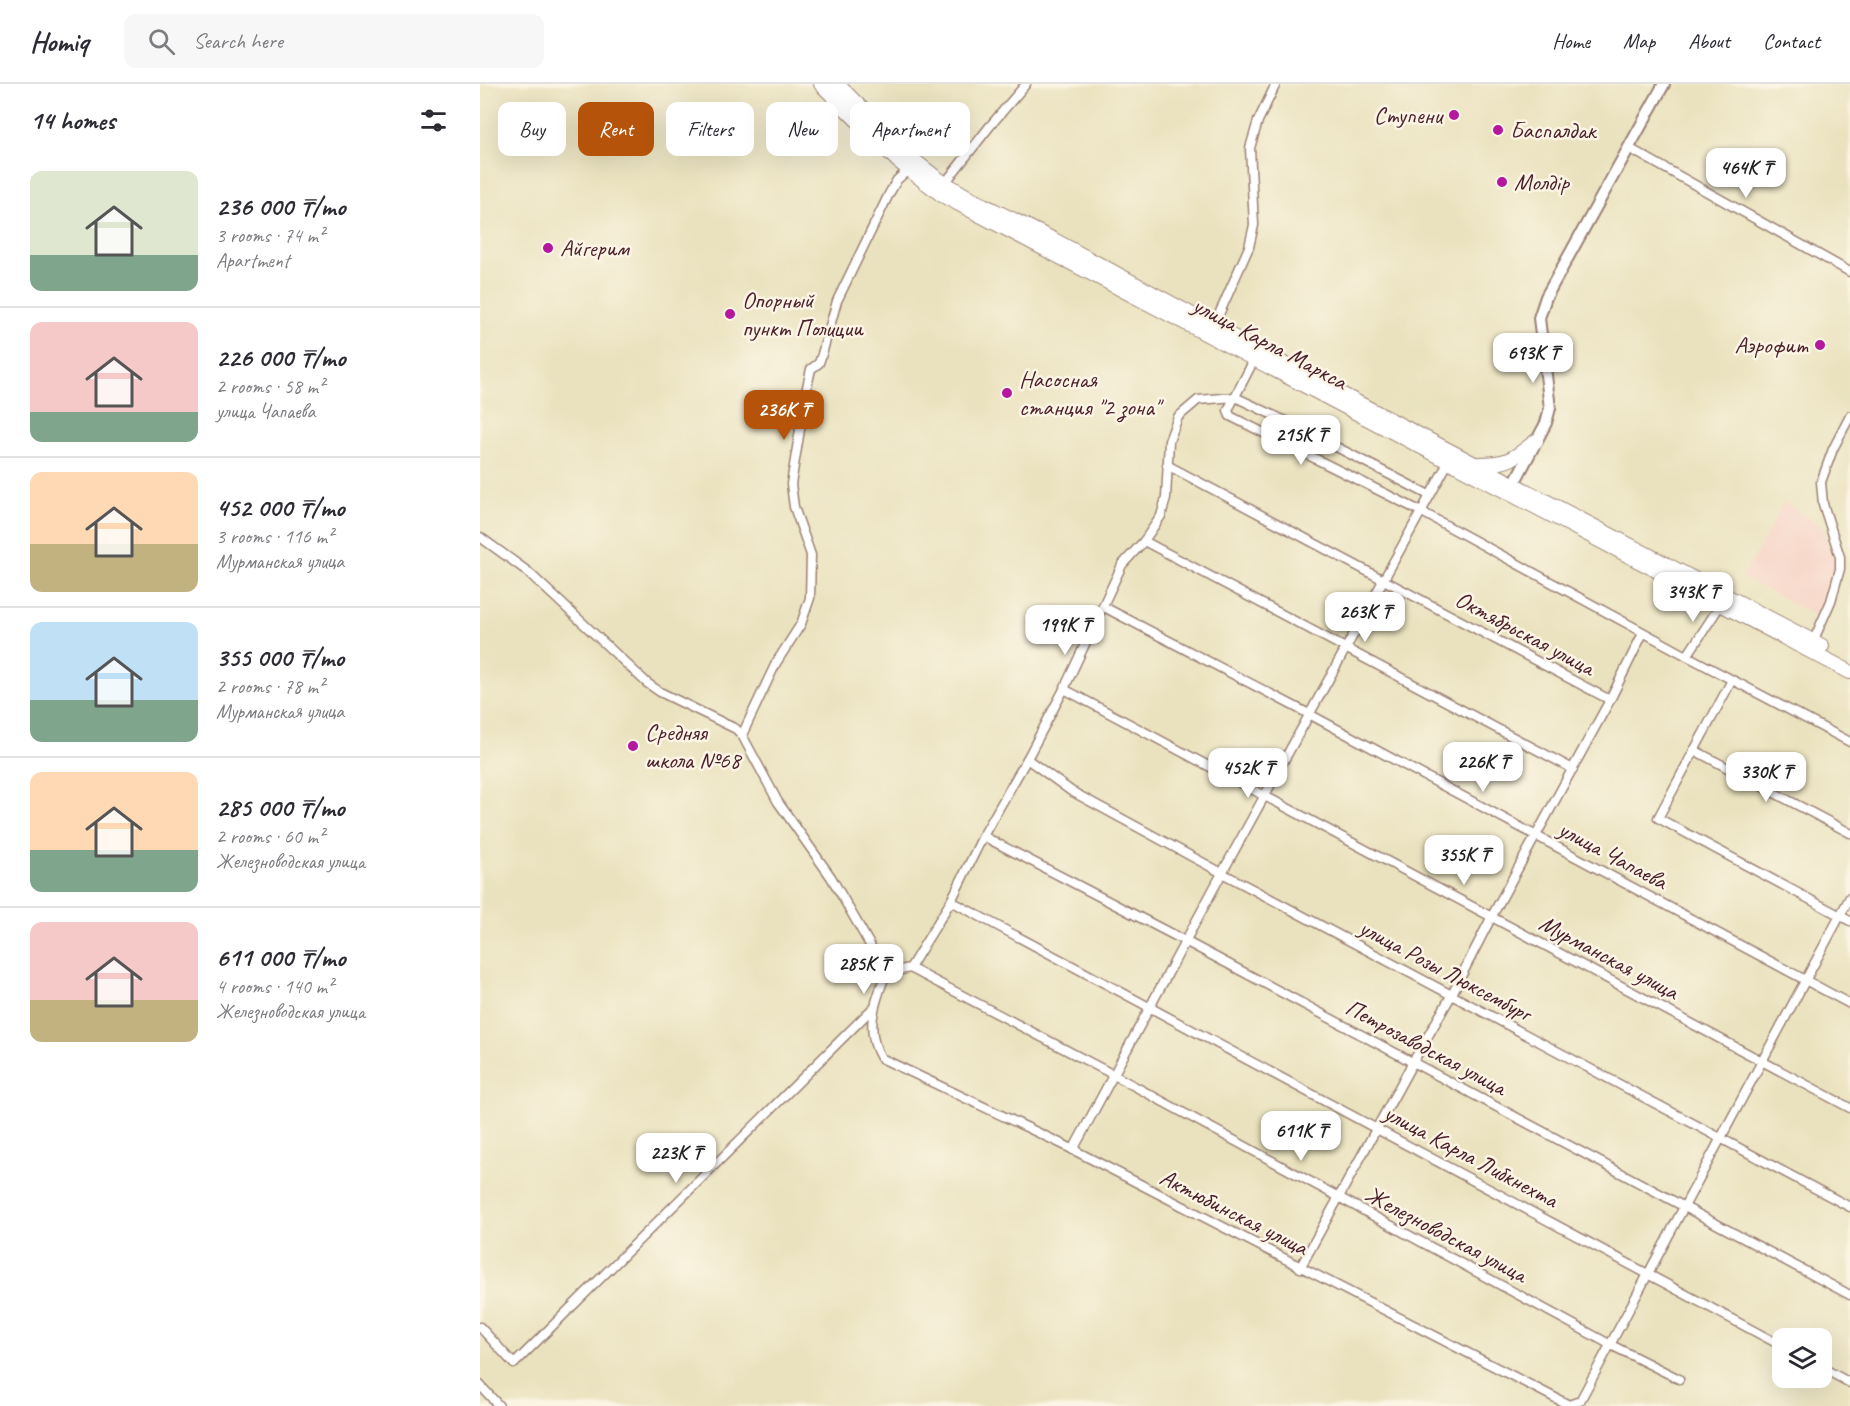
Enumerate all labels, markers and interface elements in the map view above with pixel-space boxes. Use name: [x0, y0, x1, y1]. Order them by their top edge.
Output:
search box: [124, 14, 544, 68]
text: Homiq: [30, 24, 88, 59]
icon: search: [145, 25, 178, 58]
text: Search here: [193, 27, 283, 55]
text: Home: [1552, 28, 1590, 54]
text: Map: [1623, 28, 1655, 54]
text: About: [1688, 28, 1730, 54]
text: Contact: [1763, 28, 1820, 54]
place label: Ступени: [1374, 100, 1444, 130]
chip: Buy: [498, 102, 566, 156]
chip: Rent: [578, 102, 654, 156]
chip: Filters: [666, 102, 754, 156]
chip: New: [766, 102, 838, 156]
chip: Apartment: [850, 102, 970, 156]
text: 14 homes: [30, 104, 115, 137]
icon: filters: [417, 104, 450, 137]
marker: Ступени: [1447, 108, 1461, 122]
place label: Баспалдак: [1510, 115, 1598, 145]
marker: Баспалдак: [1491, 123, 1505, 137]
pin: 464K ₸: [1697, 148, 1795, 199]
text: 464K ₸: [1720, 155, 1772, 180]
place label: Молдiр: [1514, 167, 1570, 197]
marker: Молдiр: [1495, 175, 1509, 189]
text: 236 000 ₸/mo: [216, 190, 345, 223]
icon: home: [78, 195, 150, 267]
text: 3 rooms · 74 m²: [216, 223, 324, 248]
place label: Айгерим: [560, 233, 630, 263]
marker: Айгерим: [541, 241, 555, 255]
text: Apartment: [216, 248, 289, 273]
place label: Опорный пункт Полиции: [742, 285, 864, 343]
street label: улица Карла Маркса: [1186, 289, 1354, 397]
marker: Опорный пункт Полиции: [723, 307, 737, 321]
place label: Аэрофит: [1735, 330, 1809, 360]
pin: 693K ₸: [1484, 333, 1582, 384]
marker: Аэрофит: [1813, 338, 1827, 352]
text: 693K ₸: [1507, 340, 1559, 365]
text: 226 000 ₸/mo: [216, 341, 345, 374]
icon: home: [78, 346, 150, 418]
place label: Насосная станция "2 зона": [1019, 364, 1165, 423]
text: 2 rooms · 58 m²: [216, 374, 324, 399]
marker: Насосная станция "2 зона": [1000, 386, 1014, 400]
pin: 236K ₸: [735, 390, 833, 441]
text: 236K ₸: [758, 397, 810, 422]
text: улица Чапаева: [216, 399, 315, 424]
pin: 215K ₸: [1252, 415, 1350, 466]
text: 215K ₸: [1275, 422, 1327, 447]
text: 452 000 ₸/mo: [216, 491, 344, 524]
icon: home: [78, 496, 150, 568]
text: 3 rooms · 116 m²: [216, 524, 333, 549]
text: Мурманская улица: [216, 549, 344, 574]
pin: 343K ₸: [1644, 572, 1742, 623]
text: 343K ₸: [1667, 579, 1719, 604]
street label: Октябрьская улица: [1450, 584, 1602, 683]
pin: 263K ₸: [1316, 592, 1414, 643]
text: 263K ₸: [1339, 599, 1391, 624]
pin: 199K ₸: [1016, 605, 1114, 656]
text: 199K ₸: [1039, 612, 1091, 637]
text: 355 000 ₸/mo: [216, 641, 344, 674]
icon: home: [78, 646, 150, 718]
text: 2 rooms · 78 m²: [216, 674, 324, 699]
text: Мурманская улица: [216, 699, 344, 724]
place label: Средняя школа №68: [645, 717, 743, 775]
marker: Средняя школа №68: [626, 739, 640, 753]
pin: 226K ₸: [1434, 742, 1532, 793]
pin: 452K ₸: [1199, 748, 1297, 799]
text: 226K ₸: [1457, 749, 1509, 774]
pin: 330K ₸: [1717, 752, 1815, 803]
text: 452K ₸: [1222, 755, 1274, 780]
text: 330K ₸: [1740, 759, 1792, 784]
text: 285 000 ₸/mo: [216, 791, 344, 824]
icon: home: [78, 796, 150, 868]
street label: улица Чапаева: [1552, 813, 1674, 897]
text: 2 rooms · 60 m²: [216, 824, 324, 849]
pin: 355K ₸: [1415, 835, 1513, 886]
text: 355K ₸: [1438, 842, 1490, 867]
text: Железноводская улица: [216, 849, 365, 874]
street label: Мурманская улица: [1534, 908, 1685, 1007]
street label: улица Розы Люксембург: [1352, 911, 1539, 1030]
text: 611 000 ₸/mo: [216, 941, 345, 974]
pin: 285K ₸: [815, 944, 913, 995]
icon: home: [78, 946, 150, 1018]
text: 285K ₸: [838, 951, 890, 976]
text: 4 rooms · 140 m²: [216, 974, 333, 999]
street label: Петрозаводская улица: [1340, 992, 1514, 1103]
text: Железноводская улица: [216, 999, 365, 1024]
street label: улица Карла Либкнехта: [1377, 1097, 1564, 1215]
pin: 611K ₸: [1252, 1111, 1350, 1162]
text: 611K ₸: [1275, 1118, 1327, 1143]
pin: 223K ₸: [627, 1133, 725, 1184]
text: 223K ₸: [650, 1140, 702, 1165]
street label: Актюбинская улица: [1155, 1162, 1314, 1263]
street label: Железноводская улица: [1360, 1179, 1534, 1290]
map controls: [1772, 1328, 1832, 1388]
button: layers: [1772, 1328, 1832, 1388]

